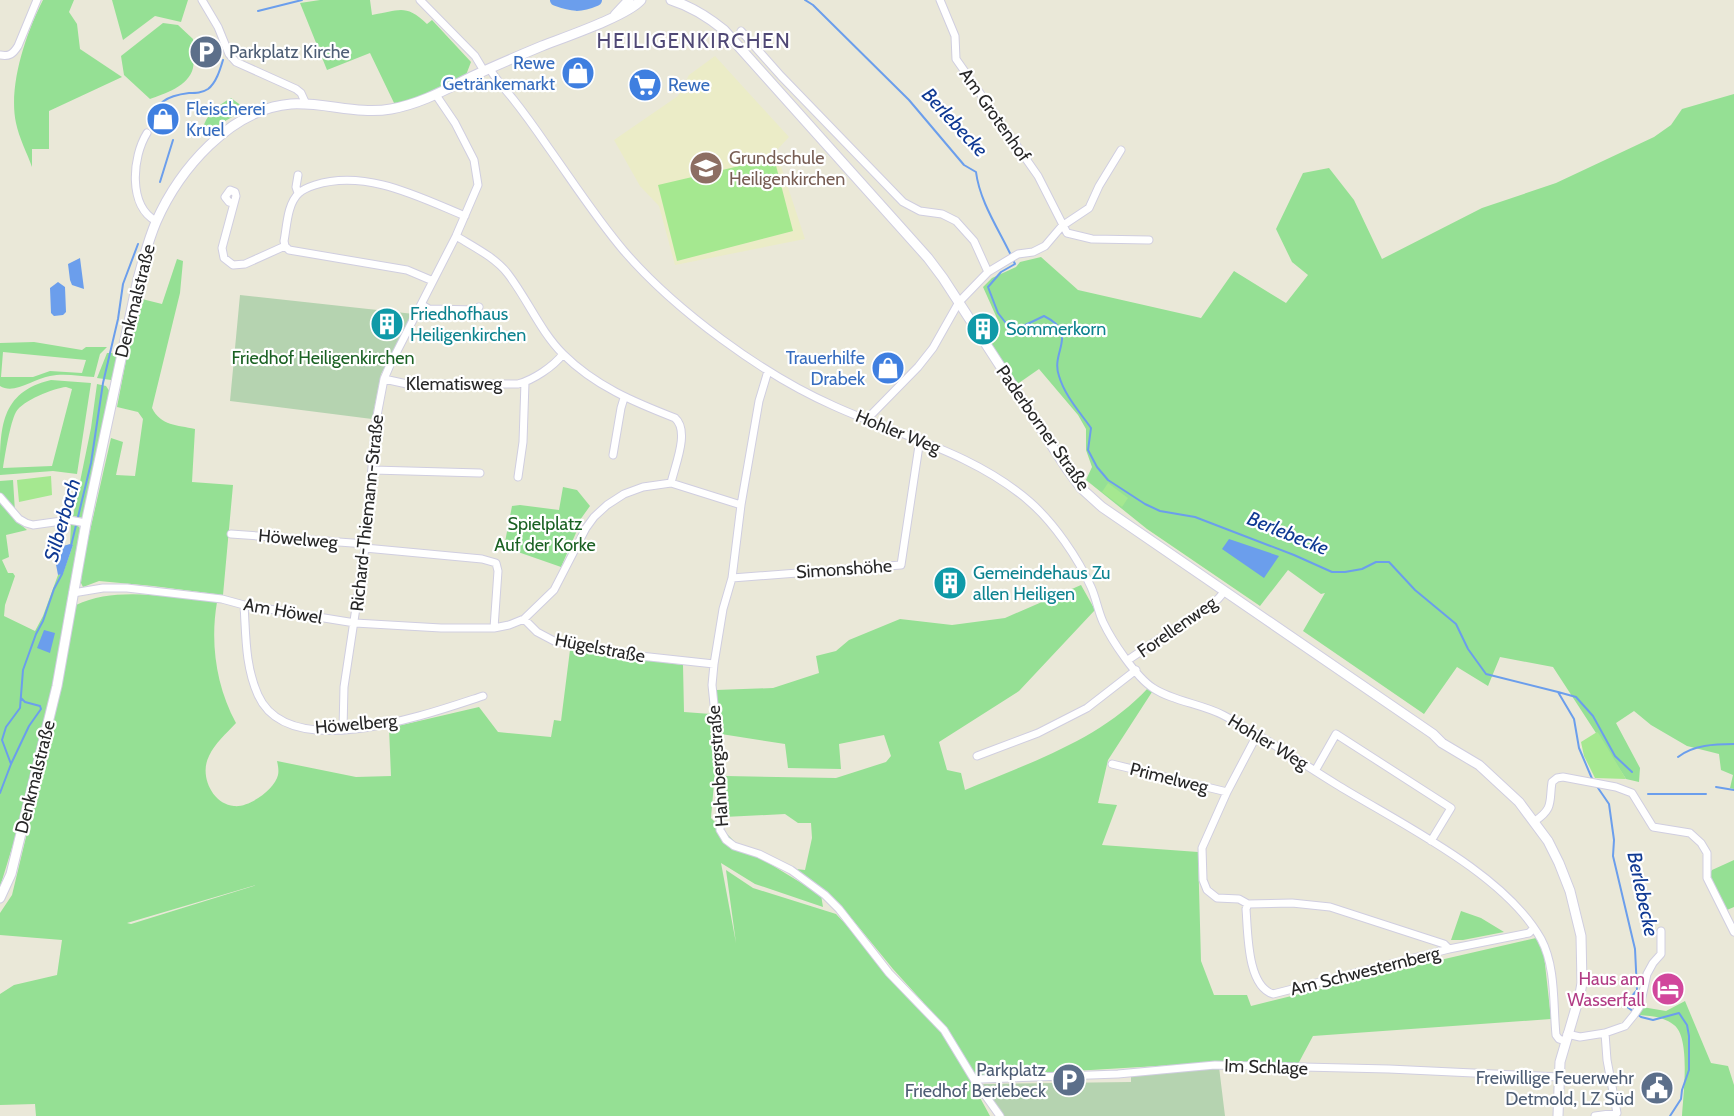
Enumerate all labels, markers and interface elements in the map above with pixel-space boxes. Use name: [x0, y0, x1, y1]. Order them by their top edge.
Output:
district label: HEILIGENKIRCHEN: [597, 28, 791, 53]
parking icon: Parkplatz Kirche: [188, 34, 224, 70]
place label: Parkplatz Kirche: [229, 41, 350, 63]
place label: Rewe Getränkemarkt: [442, 52, 555, 95]
shop icon: Rewe Getränkemarkt: [560, 55, 596, 91]
street label: Am Grotenhof: [955, 64, 1035, 166]
supermarket icon: Rewe: [627, 67, 663, 103]
place label: Rewe: [668, 74, 710, 96]
water label: Berlebecke: [917, 82, 993, 162]
place label: Fleischerei Kruel: [186, 98, 266, 141]
shop icon: Fleischerei Kruel: [145, 101, 181, 137]
place label: Grundschule Heiligenkirchen: [729, 147, 845, 190]
school or university icon: Grundschule Heiligenkirchen: [688, 150, 724, 186]
street label: Denkmalstraße: [110, 242, 160, 360]
place label: Friedhofhaus Heiligenkirchen: [410, 303, 526, 346]
building icon: Friedhofhaus Heiligenkirchen: [369, 306, 405, 342]
building icon: Sommerkorn: [965, 311, 1001, 347]
place label: Sommerkorn: [1006, 318, 1106, 340]
park label: Friedhof Heiligenkirchen: [231, 347, 415, 369]
place label: Trauerhilfe Drabek: [786, 347, 866, 390]
shop icon: Trauerhilfe Drabek: [870, 350, 906, 386]
street label: Paderborner Straße: [991, 361, 1095, 495]
street label: Klematisweg: [406, 373, 503, 395]
street label: Hohler Weg: [852, 405, 945, 459]
street label: Richard-Thiemann-Straße: [346, 414, 388, 612]
water label: Silberbach: [39, 476, 85, 564]
water label: Berlebecke: [1244, 506, 1332, 560]
park label: Spielplatz Auf der Korke: [494, 513, 596, 556]
street label: Höwelweg: [257, 525, 340, 554]
street label: Simonshöhe: [795, 555, 893, 583]
place label: Gemeindehaus Zu allen Heiligen: [973, 562, 1110, 605]
building icon: Gemeindehaus Zu allen Heiligen: [932, 565, 968, 601]
street label: Forellenweg: [1133, 591, 1222, 662]
street label: Am Höwel: [242, 593, 325, 629]
street label: Hügelstraße: [553, 628, 647, 668]
street label: Hahnbergstraße: [703, 704, 733, 828]
street label: Höwelberg: [314, 709, 399, 739]
street label: Hohler Weg: [1224, 709, 1313, 775]
street label: Denkmalstraße: [10, 718, 60, 836]
street label: Primelweg: [1128, 758, 1211, 799]
water label: Berlebecke: [1622, 850, 1664, 938]
street label: Am Schwesternberg: [1288, 942, 1443, 1000]
place label: Haus am Wasserfall: [1567, 968, 1646, 1011]
hotel icon: Haus am Wasserfall: [1650, 971, 1686, 1007]
street label: Im Schlage: [1224, 1055, 1308, 1079]
place label: Parkplatz Friedhof Berlebeck: [905, 1059, 1047, 1102]
parking icon: Parkplatz Friedhof Berlebeck: [1051, 1062, 1087, 1098]
place label: Freiwillige Feuerwehr Detmold, LZ Süd: [1476, 1067, 1634, 1110]
public building icon: Freiwillige Feuerwehr Detmold, LZ Süd: [1639, 1070, 1675, 1106]

